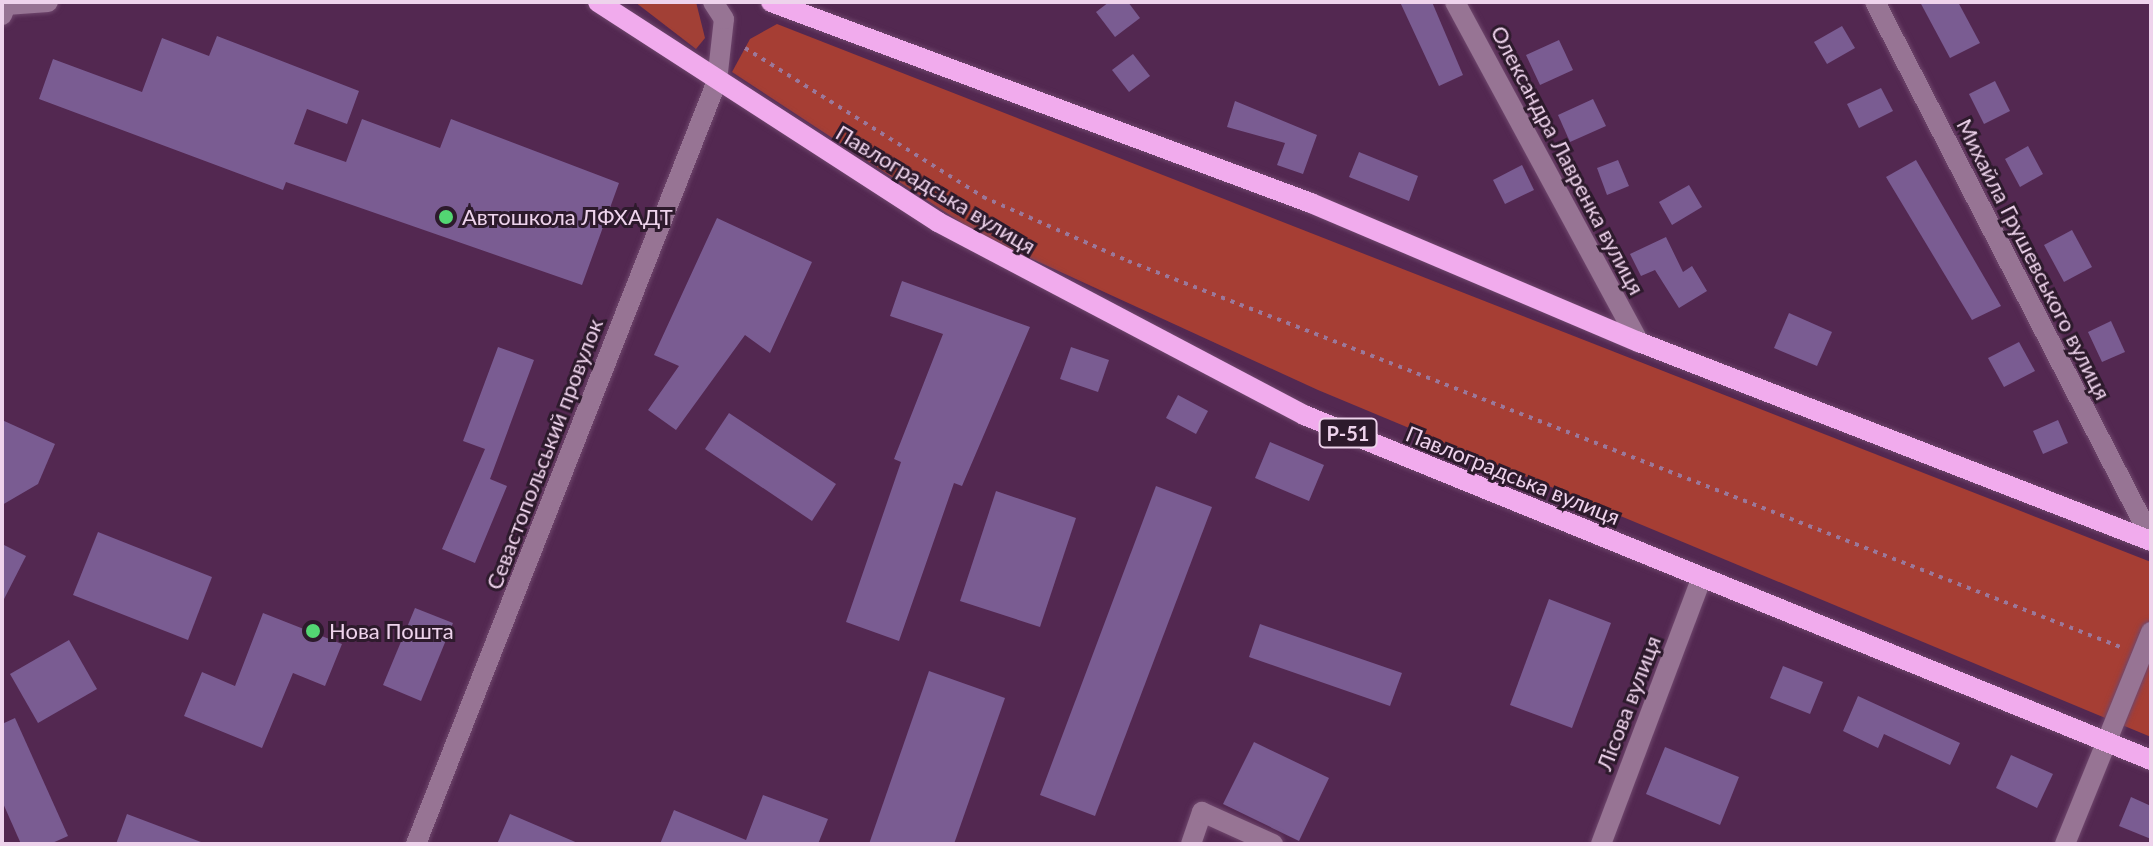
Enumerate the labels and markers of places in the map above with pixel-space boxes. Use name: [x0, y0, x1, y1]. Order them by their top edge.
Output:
place label: Автошкола ЛФХАДТ: [462, 204, 673, 230]
marker: Автошкола ЛФХАДТ: [437, 208, 455, 226]
place label: Нова Пошта: [329, 618, 454, 644]
marker: Нова Пошта: [304, 622, 322, 640]

